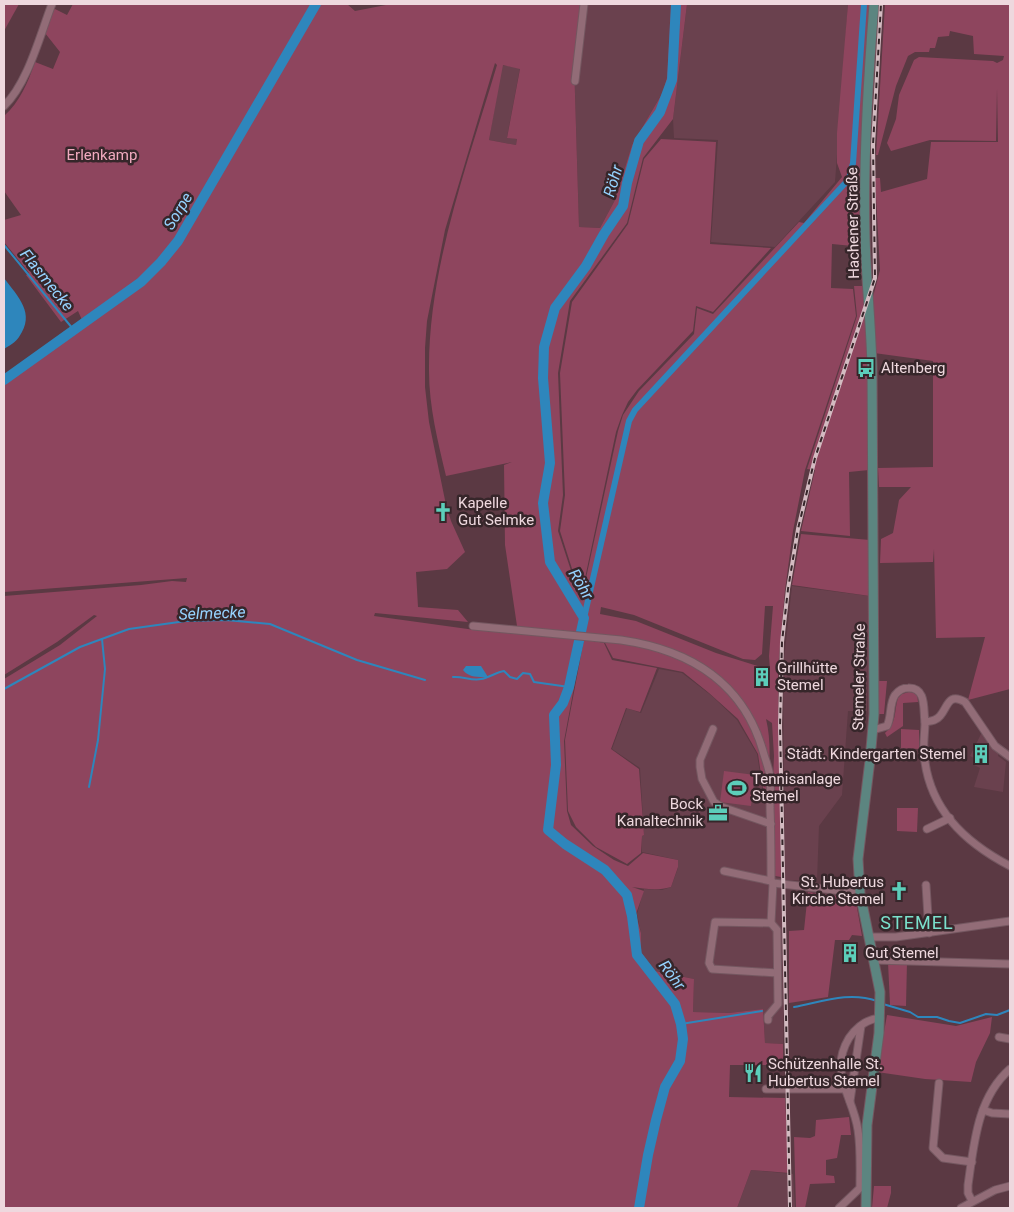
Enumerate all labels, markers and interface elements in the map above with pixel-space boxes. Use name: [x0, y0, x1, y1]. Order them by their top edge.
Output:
park label: Erlenkamp: [67, 146, 137, 164]
water label: Röhr: [599, 162, 627, 199]
street label: Hachener Straße: [843, 167, 863, 279]
water label: Sorpe: [159, 189, 197, 233]
water label: Flasmecke: [16, 245, 78, 315]
bus stop icon: Altenberg: [855, 357, 877, 379]
place label: Altenberg: [881, 359, 945, 377]
place label: Kapelle Gut Selmke: [458, 494, 534, 529]
church icon: Kapelle Gut Selmke: [432, 501, 454, 523]
water label: Röhr: [565, 565, 598, 603]
water label: Selmecke: [178, 602, 246, 624]
street label: Stemeler Straße: [849, 623, 869, 731]
place label: Grillhütte Stemel: [777, 659, 838, 694]
building icon: Grillhütte Stemel: [751, 666, 773, 688]
building icon: Städt. Kindergarten Stemel: [970, 743, 992, 765]
place label: Städt. Kindergarten Stemel: [787, 745, 966, 763]
place label: Tennisanlage Stemel: [752, 770, 841, 805]
sports icon: Tennisanlage Stemel: [726, 777, 748, 799]
place label: Bock Kanaltechnik: [617, 795, 703, 830]
office icon: Bock Kanaltechnik: [707, 802, 729, 824]
place label: St. Hubertus Kirche Stemel: [792, 873, 884, 908]
church icon: St. Hubertus Kirche Stemel: [888, 880, 910, 902]
district label: STEMEL: [880, 912, 954, 933]
building icon: Gut Stemel: [839, 942, 861, 964]
place label: Gut Stemel: [865, 944, 939, 962]
water label: Röhr: [655, 956, 690, 994]
place label: Schützenhalle St. Hubertus Stemel: [768, 1055, 883, 1090]
restaurant icon: Schützenhalle St. Hubertus Stemel: [742, 1062, 764, 1084]

